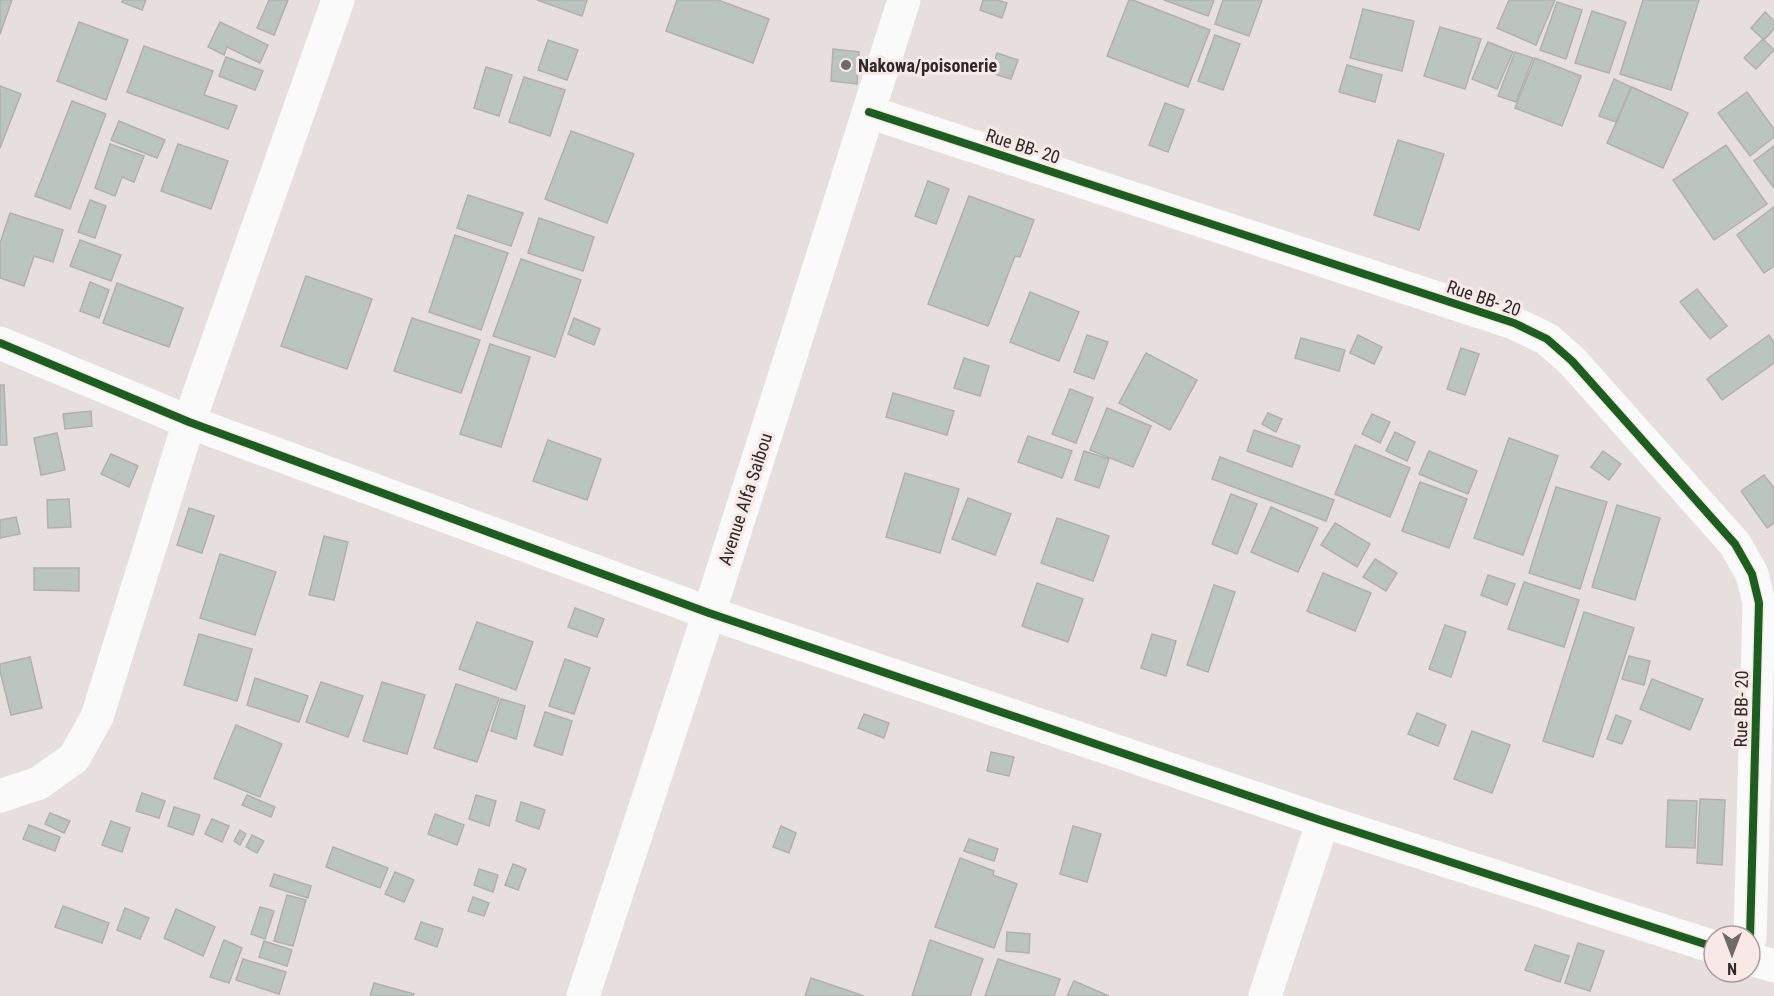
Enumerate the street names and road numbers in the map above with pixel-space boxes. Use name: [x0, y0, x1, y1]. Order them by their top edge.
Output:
street label: Rue BB- 20: [983, 124, 1063, 168]
street label: Rue BB- 20: [1444, 276, 1524, 320]
street label: Avenue Alfa Saibou: [714, 430, 776, 568]
street label: Rue BB- 20: [1730, 670, 1752, 748]

